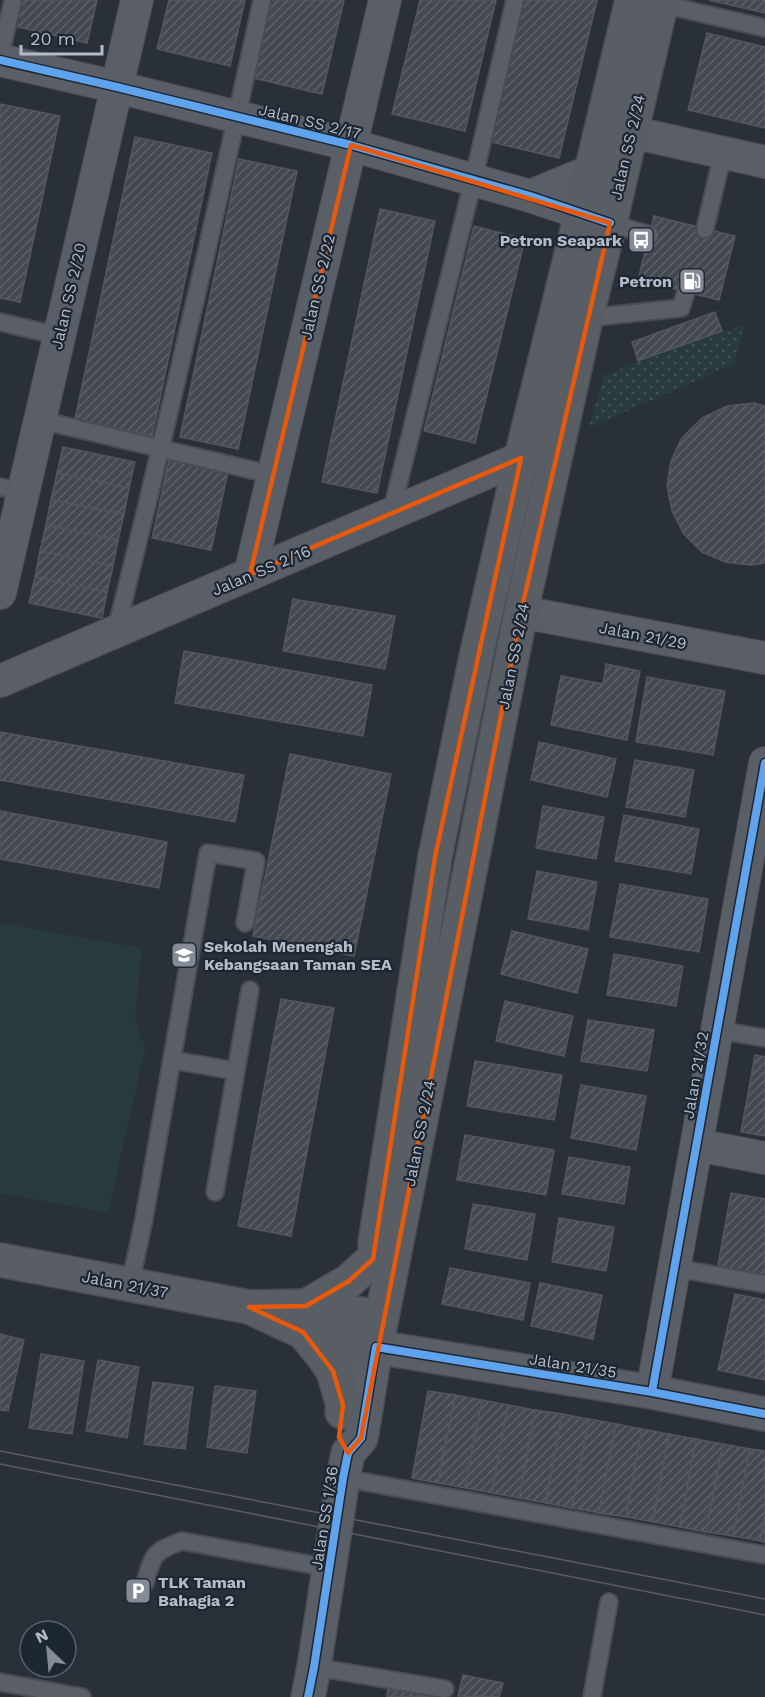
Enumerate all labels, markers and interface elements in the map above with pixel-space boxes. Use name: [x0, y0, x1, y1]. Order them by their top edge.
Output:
scale bar: [21, 18, 102, 56]
text: 20 m: [30, 28, 75, 49]
street label: Jalan SS 2/24: [606, 92, 649, 202]
street label: Jalan SS 2/17: [257, 100, 363, 143]
bus stop icon: Petron Seapark: [626, 225, 656, 255]
place label: Petron Seapark: [500, 231, 622, 250]
street label: Jalan SS 2/22: [296, 232, 339, 342]
street label: Jalan SS 2/20: [47, 241, 90, 351]
fuel station icon: Petron: [677, 266, 707, 296]
place label: Petron: [619, 272, 672, 291]
street label: Jalan SS 2/16: [209, 541, 313, 600]
street label: Jalan SS 2/24: [494, 601, 533, 711]
street label: Jalan 21/29: [597, 618, 688, 653]
place label: Sekolah Menengah Kebangsaan Taman SEA: [204, 937, 392, 974]
school or university icon: Sekolah Menengah Kebangsaan Taman SEA: [169, 940, 199, 970]
street label: Jalan 21/32: [678, 1030, 713, 1120]
street label: Jalan SS 2/24: [400, 1078, 439, 1188]
street label: Jalan 21/37: [80, 1267, 170, 1302]
street label: Jalan 21/35: [528, 1349, 618, 1382]
street label: Jalan SS 1/36: [307, 1465, 342, 1571]
place label: TLK Taman Bahagia 2: [158, 1573, 246, 1610]
parking icon: TLK Taman Bahagia 2: [123, 1576, 153, 1606]
north arrow: [18, 1619, 78, 1679]
text: N: [32, 1625, 51, 1647]

